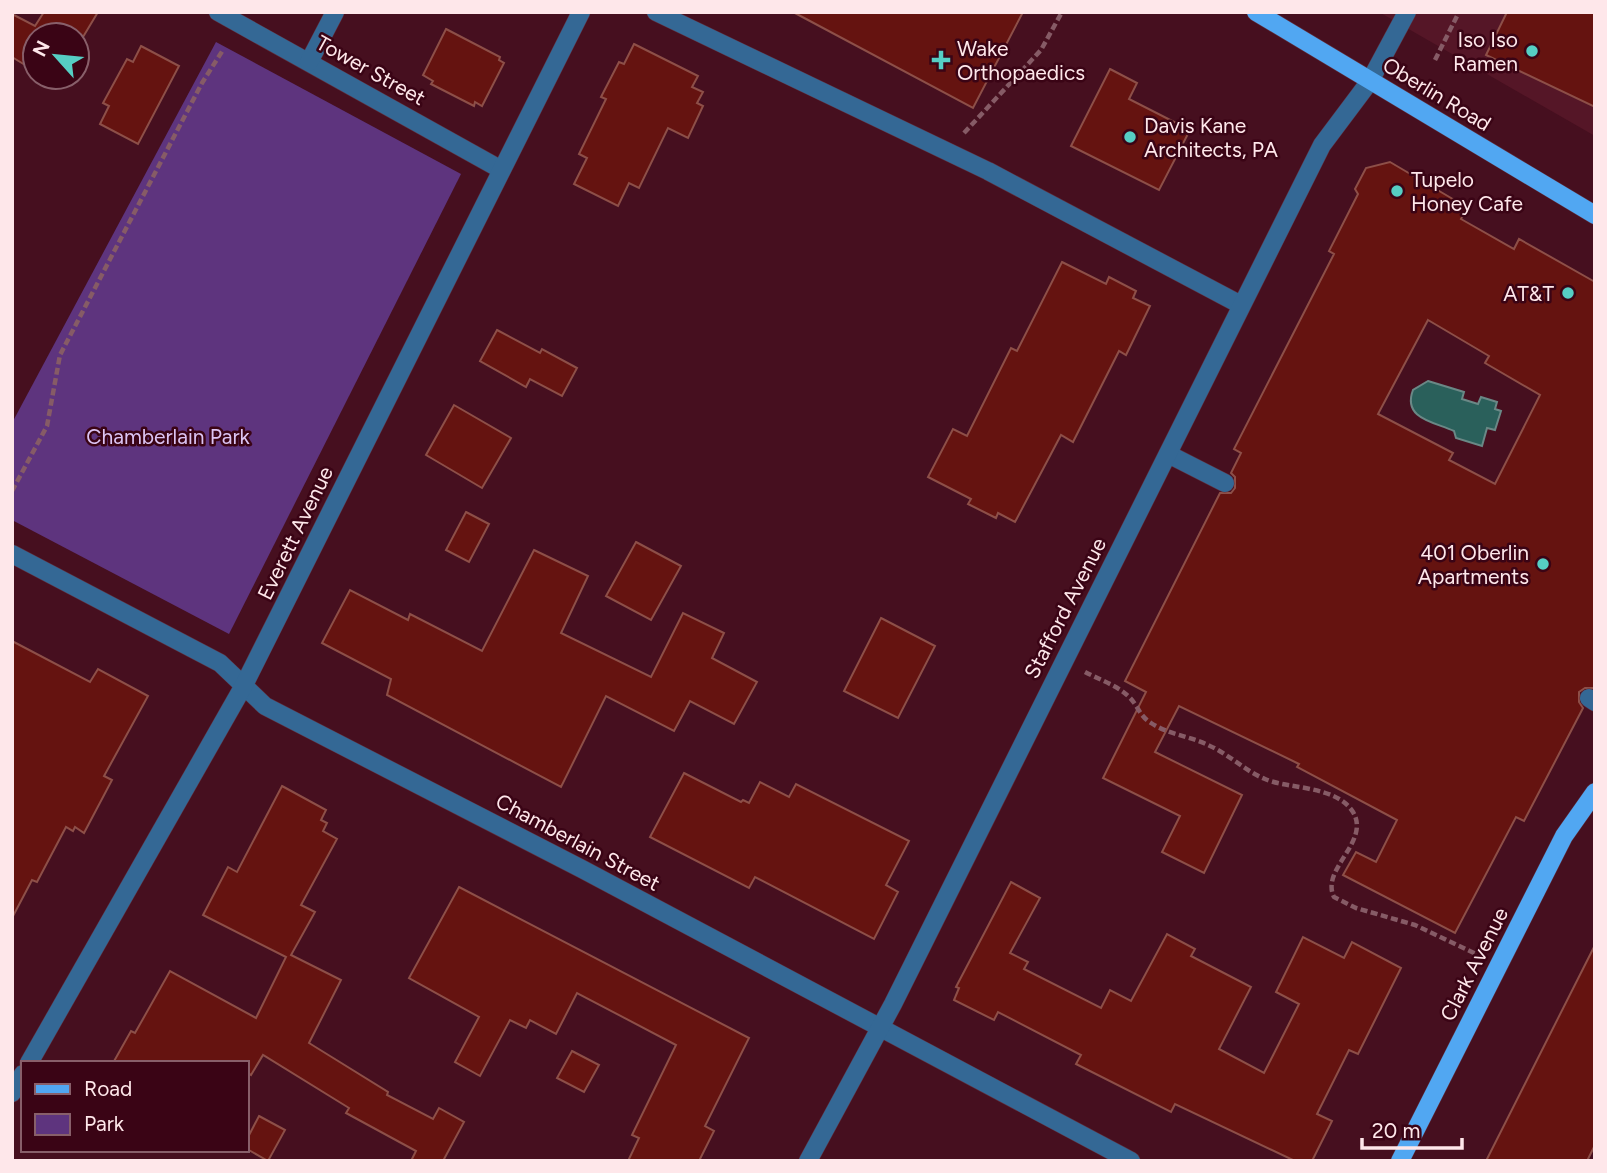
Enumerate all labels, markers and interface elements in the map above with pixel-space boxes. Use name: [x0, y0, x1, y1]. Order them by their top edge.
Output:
north arrow: [21, 21, 91, 91]
place label: Iso Iso Ramen: [1453, 27, 1518, 76]
street label: Tower Street: [312, 30, 430, 110]
place label: Wake Orthopaedics: [957, 36, 1085, 85]
text: N: [28, 37, 55, 60]
marker: Iso Iso Ramen: [1524, 43, 1540, 59]
marker: Wake Orthopaedics: [931, 50, 951, 70]
street label: Oberlin Road: [1378, 52, 1496, 136]
place label: Davis Kane Architects, PA: [1144, 113, 1278, 162]
marker: Davis Kane Architects, PA: [1122, 129, 1138, 145]
place label: Tupelo Honey Cafe: [1411, 167, 1523, 216]
marker: Tupelo Honey Cafe: [1389, 183, 1405, 199]
place label: AT&T: [1503, 281, 1554, 306]
marker: AT&T: [1560, 285, 1576, 301]
park label: Chamberlain Park: [86, 424, 250, 449]
street label: Everett Avenue: [252, 462, 338, 604]
street label: Stafford Avenue: [1019, 533, 1111, 683]
place label: 401 Oberlin Apartments: [1418, 540, 1529, 589]
marker: 401 Oberlin Apartments: [1535, 556, 1551, 572]
street label: Chamberlain Street: [492, 788, 664, 896]
street label: Clark Avenue: [1435, 903, 1513, 1025]
legend: [21, 1061, 248, 1152]
text: Road: [84, 1076, 132, 1101]
scale bar: [1362, 1106, 1462, 1150]
text: Park: [84, 1111, 125, 1136]
text: 20 m: [1372, 1118, 1420, 1143]

